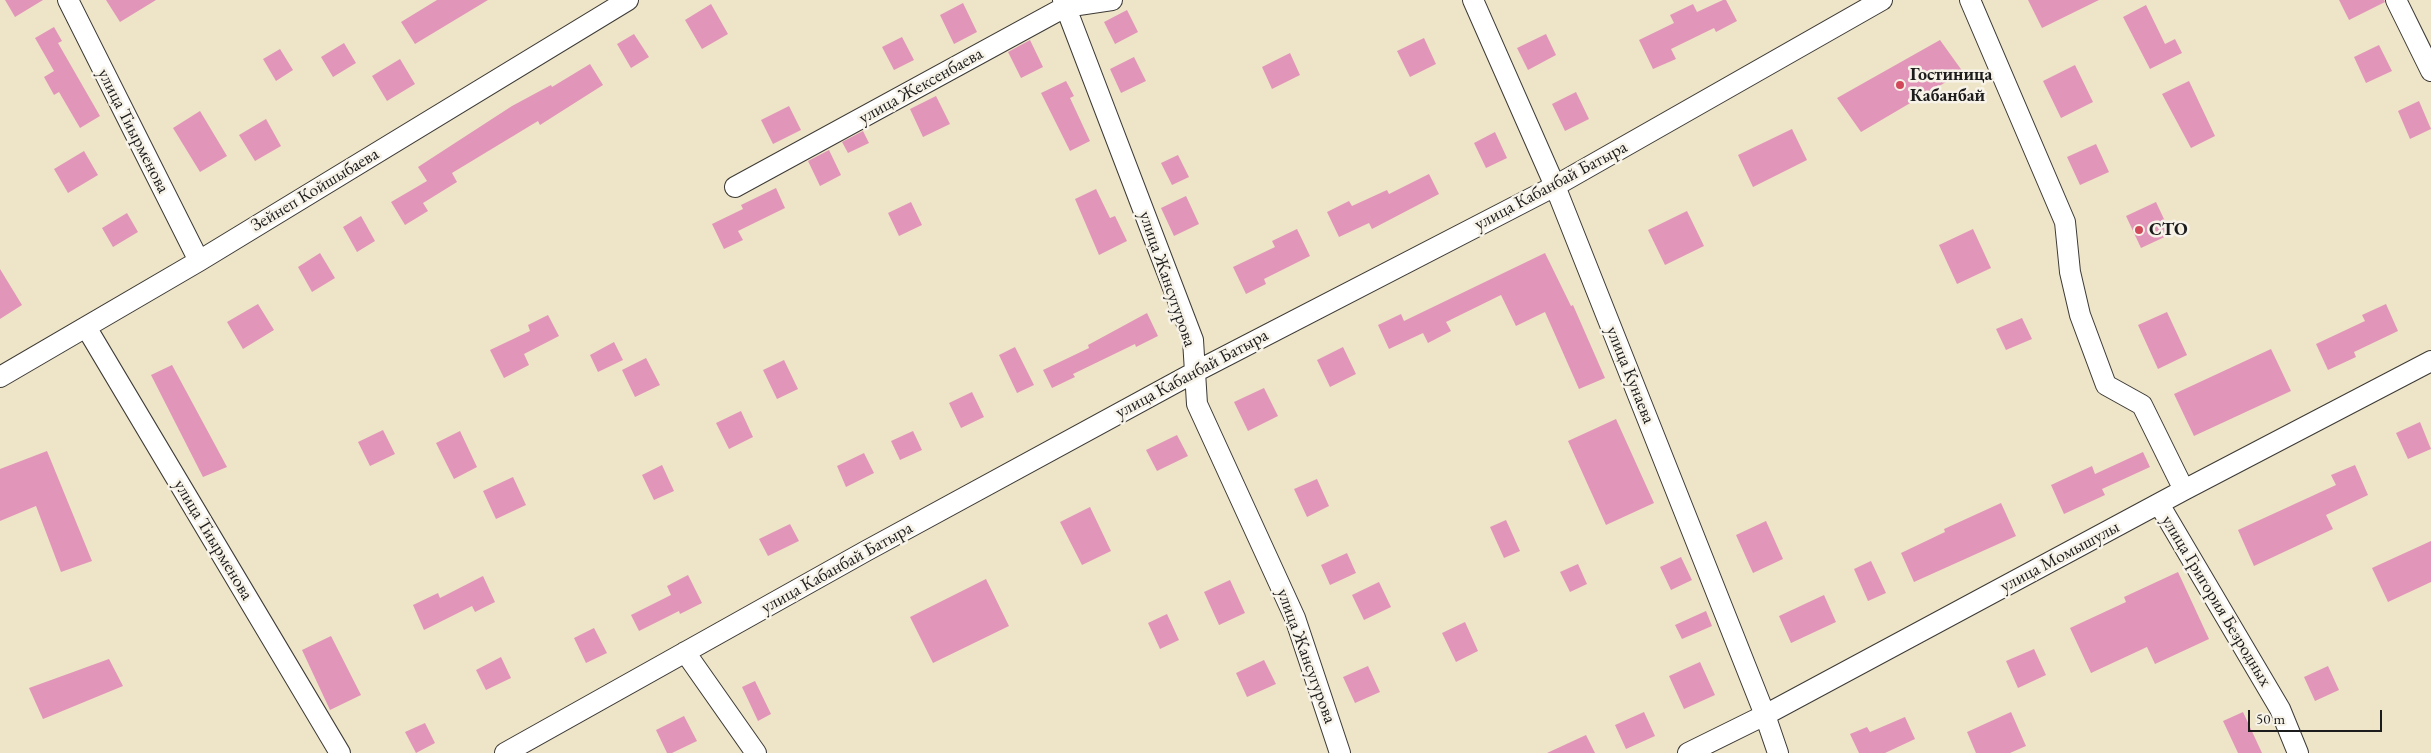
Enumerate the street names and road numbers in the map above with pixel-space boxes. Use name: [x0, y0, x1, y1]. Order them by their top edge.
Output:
street label: улица Жексенбаева: [855, 43, 987, 129]
street label: улица Тиырменова: [92, 65, 174, 197]
street label: улица Кабанбай Батыра: [1471, 137, 1631, 235]
street label: Зейнеп Койшыбаева: [247, 143, 383, 237]
street label: улица Жансугурова: [1134, 208, 1200, 350]
street label: улица Кунаева: [1601, 323, 1659, 427]
street label: улица Кабанбай Батыра: [1112, 325, 1272, 423]
street label: улица Тиырменова: [168, 476, 258, 604]
street label: улица Григория Безродных: [2156, 511, 2276, 691]
street label: улица Момышулы: [1997, 516, 2123, 598]
street label: улица Кабанбай Батыра: [757, 517, 917, 619]
street label: улица Жансугурова: [1272, 586, 1340, 726]

